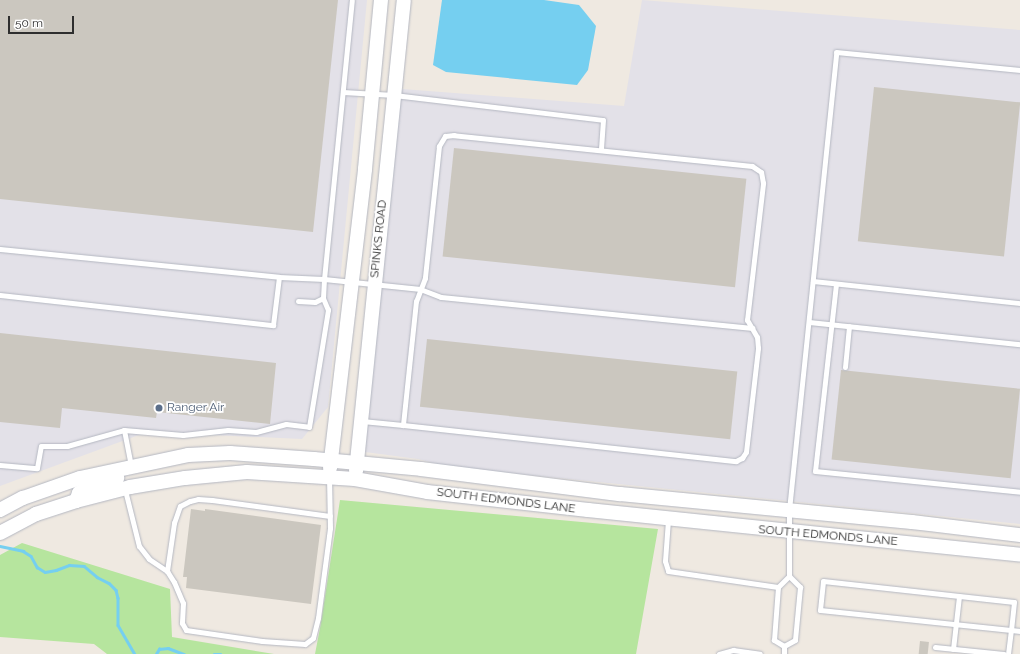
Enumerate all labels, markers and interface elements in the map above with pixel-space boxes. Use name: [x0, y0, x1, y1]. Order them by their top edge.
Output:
scale bar: [10, 8, 76, 34]
text: 50 m: [15, 16, 43, 30]
street label: SPINKS ROAD: [368, 199, 390, 279]
place label: Ranger Air: [167, 401, 225, 415]
marker: Ranger Air: [154, 403, 164, 413]
street label: SOUTH EDMONDS LANE: [436, 485, 576, 517]
street label: SOUTH EDMONDS LANE: [758, 523, 898, 549]

